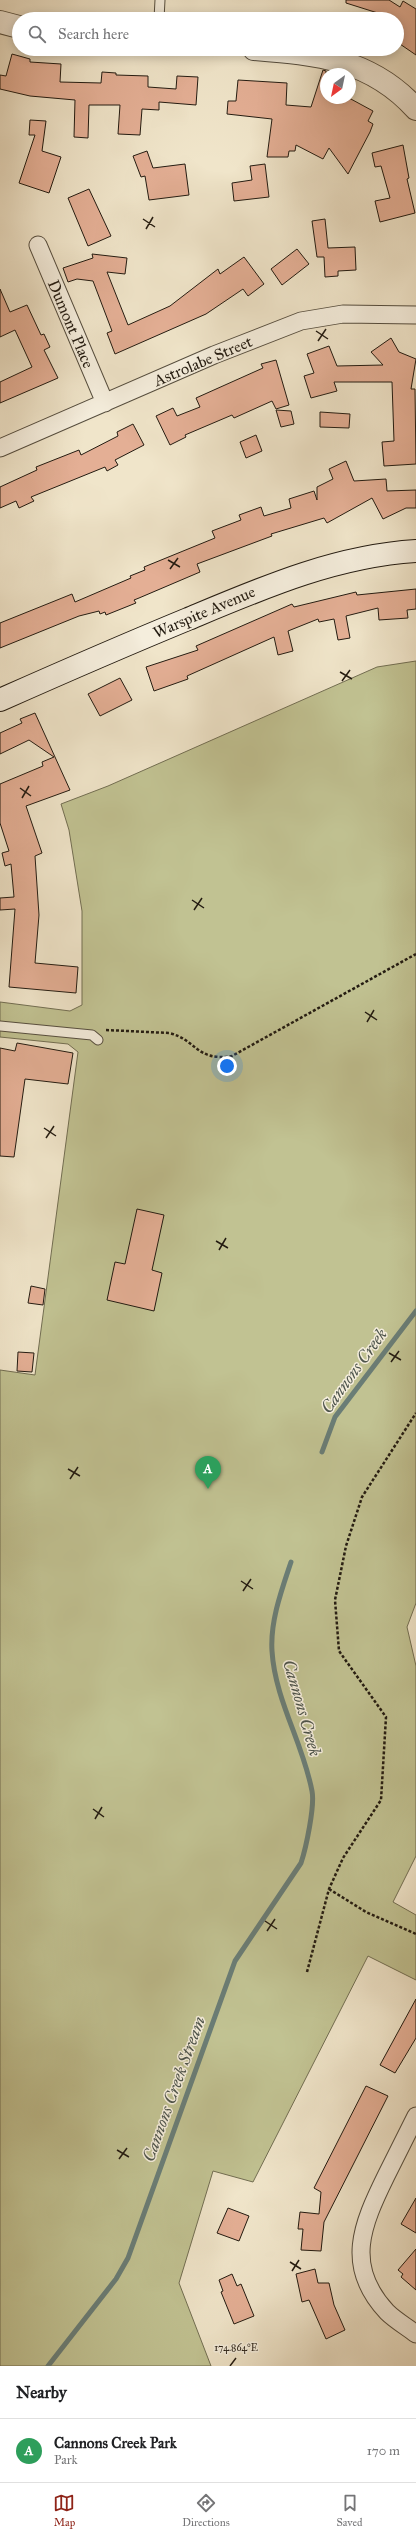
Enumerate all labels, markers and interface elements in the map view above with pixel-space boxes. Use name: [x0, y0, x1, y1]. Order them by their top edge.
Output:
search box: [12, 12, 404, 56]
icon: search: [26, 23, 48, 45]
text: Search here: [58, 25, 129, 43]
north arrow: [320, 68, 356, 104]
street label: Dumont Place: [44, 277, 98, 371]
street label: Astrolabe Street: [150, 332, 255, 391]
street label: Warspite Avenue: [150, 582, 258, 642]
your location: [217, 1056, 237, 1076]
water label: Cannons Creek: [316, 1324, 392, 1417]
pin: A: [195, 1456, 221, 1489]
water label: Cannons Creek: [278, 1657, 326, 1759]
water label: Cannons Creek Stream: [138, 2013, 210, 2164]
text: 174.864°E: [214, 2342, 258, 2354]
text: Nearby: [16, 2382, 67, 2403]
text: Cannons Creek Park: [54, 2434, 177, 2452]
text: A: [25, 2443, 33, 2459]
text: 170 m: [367, 2443, 400, 2459]
text: Park: [54, 2452, 78, 2468]
tab: Map: [53, 2492, 75, 2529]
tab: Directions: [182, 2492, 230, 2529]
tab: Saved: [336, 2492, 363, 2529]

